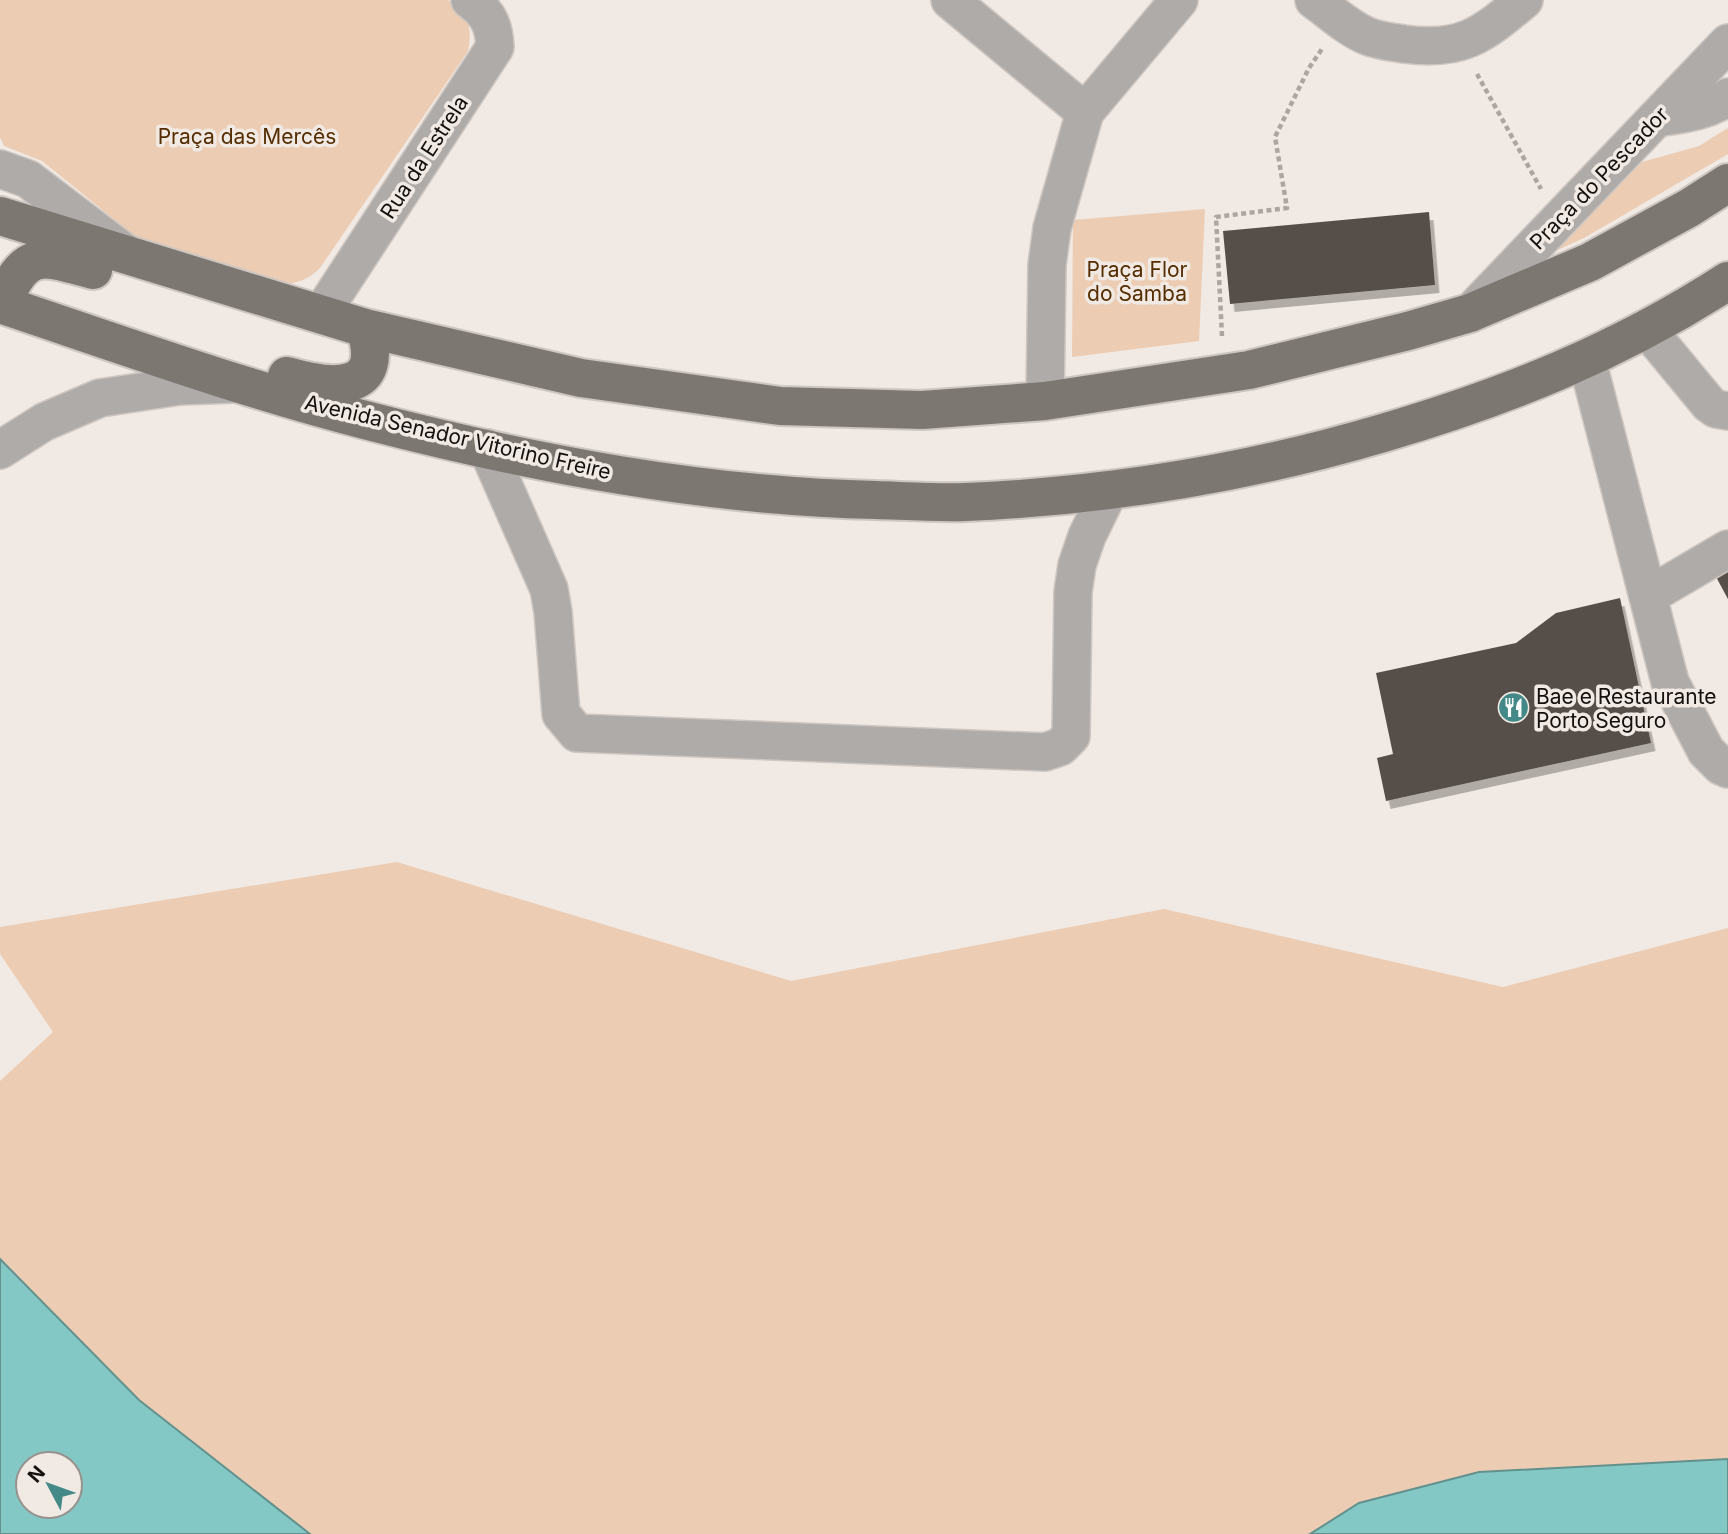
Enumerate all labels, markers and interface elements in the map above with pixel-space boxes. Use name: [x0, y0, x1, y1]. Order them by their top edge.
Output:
street label: Rua da Estrela: [375, 91, 473, 223]
street label: Praça do Pescador: [1525, 102, 1673, 254]
park label: Praça das Mercês: [158, 124, 336, 149]
park label: Praça Flor do Samba: [1087, 257, 1188, 306]
street label: Avenida Senador Vitorino Freire: [302, 390, 614, 484]
place label: Bae e Restaurante Porto Seguro: [1536, 684, 1717, 733]
restaurant icon: Bae e Restaurante Porto Seguro: [1496, 691, 1530, 725]
north arrow: [14, 1450, 84, 1520]
text: N: [23, 1461, 50, 1487]

